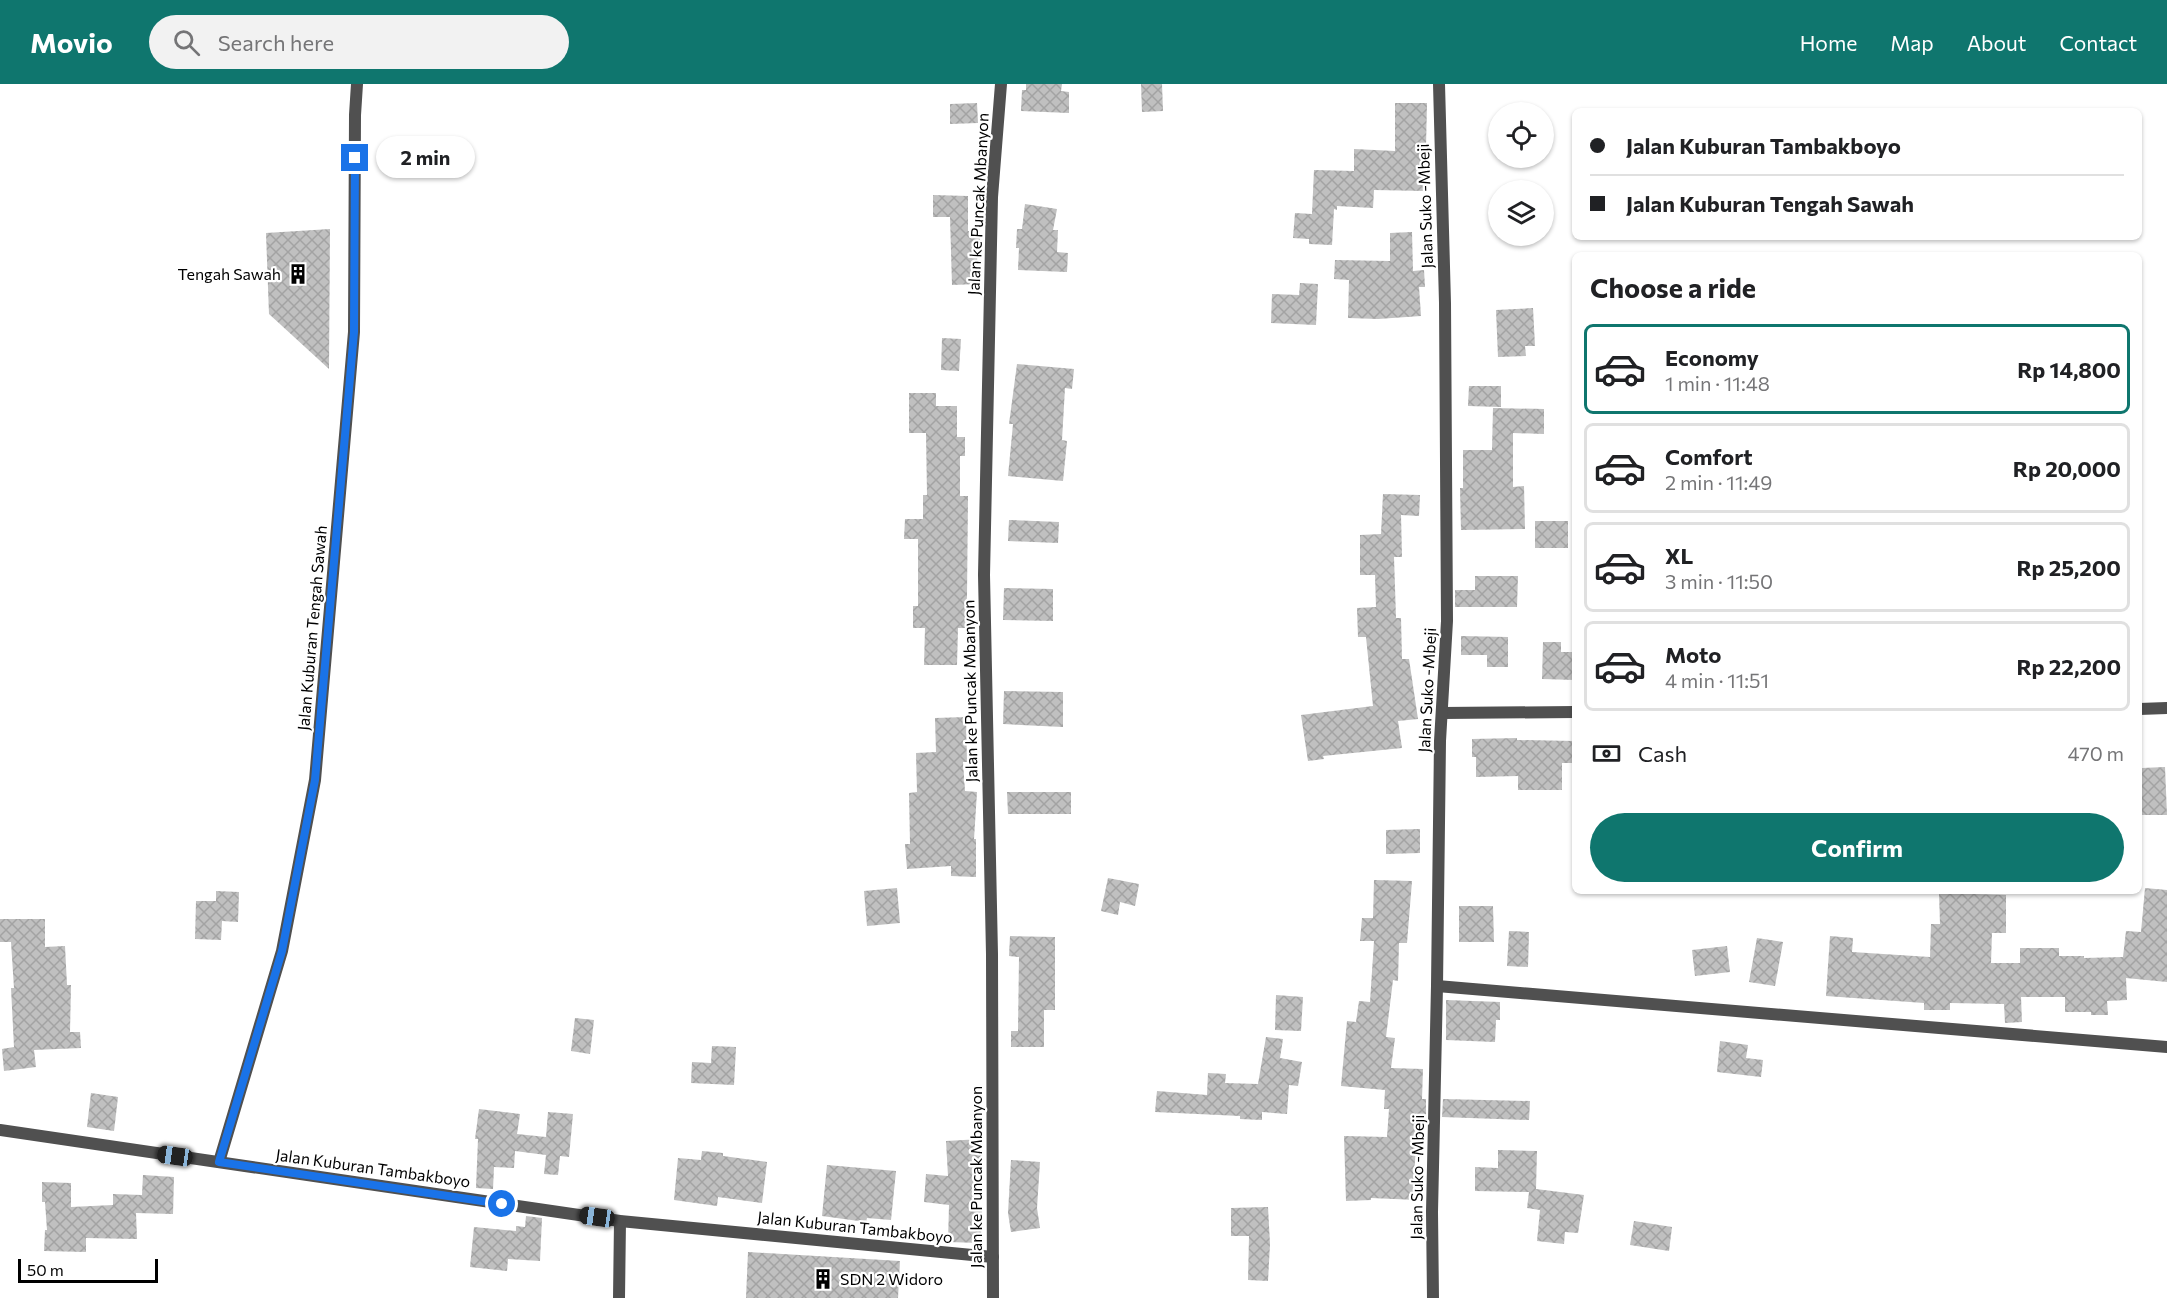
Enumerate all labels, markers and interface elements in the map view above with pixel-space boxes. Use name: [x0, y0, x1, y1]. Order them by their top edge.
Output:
search box: [149, 15, 569, 69]
text: Movio: [30, 25, 113, 59]
icon: search: [170, 26, 203, 59]
text: Search here: [218, 29, 334, 56]
text: Home: [1800, 30, 1857, 55]
text: Map: [1890, 30, 1934, 55]
text: About: [1967, 30, 2026, 55]
text: Contact: [2059, 30, 2137, 55]
map controls: [1488, 102, 1554, 246]
button: locate: [1488, 102, 1554, 168]
street label: Jalan ke Puncak Mbanyon: [963, 112, 992, 296]
text: Jalan Kuburan Tambakboyo: [1626, 132, 1901, 159]
callout: 2 min: [376, 137, 475, 179]
street label: Jalan Suko -Mbeji: [1413, 143, 1436, 269]
route end: [341, 144, 368, 171]
text: 2 min: [401, 145, 450, 169]
button: layers: [1488, 180, 1554, 246]
text: Jalan Kuburan Tengah Sawah: [1626, 190, 1914, 217]
building icon: Tengah Sawah: [286, 262, 310, 286]
place label: Tengah Sawah: [177, 264, 281, 283]
text: Choose a ride: [1590, 271, 1756, 304]
icon: car: [1593, 342, 1647, 396]
text: Economy: [1665, 344, 1759, 371]
text: Rp 14,800: [2017, 356, 2121, 383]
text: 1 min · 11:48: [1665, 371, 1770, 395]
icon: car: [1593, 441, 1647, 495]
text: Comfort: [1665, 443, 1753, 470]
text: Rp 20,000: [2013, 455, 2121, 482]
text: 2 min · 11:49: [1665, 470, 1772, 494]
street label: Jalan Kuburan Tengah Sawah: [293, 525, 330, 731]
icon: car: [1593, 540, 1647, 594]
text: XL: [1665, 542, 1693, 569]
text: Rp 25,200: [2016, 554, 2121, 581]
text: 3 min · 11:50: [1665, 569, 1773, 593]
street label: Jalan ke Puncak Mbanyon: [958, 600, 981, 782]
street label: Jalan Suko -Mbeji: [1414, 627, 1439, 753]
icon: car: [1593, 639, 1647, 693]
text: Moto: [1665, 641, 1721, 668]
text: Rp 22,200: [2016, 653, 2121, 680]
text: 4 min · 11:51: [1665, 668, 1769, 692]
icon: cash: [1590, 737, 1623, 770]
text: Cash: [1638, 740, 1687, 767]
text: 470 m: [2068, 741, 2124, 765]
button: Confirm: [1590, 813, 2124, 882]
street label: Jalan ke Puncak Mbanyon: [966, 1086, 985, 1268]
street label: Jalan Suko -Mbeji: [1406, 1114, 1427, 1240]
street label: Jalan Kuburan Tambakboyo: [275, 1144, 472, 1191]
car: [156, 1145, 194, 1167]
route start: [488, 1190, 515, 1217]
car: [578, 1206, 616, 1228]
street label: Jalan Kuburan Tambakboyo: [756, 1207, 954, 1246]
scale bar: [18, 1256, 158, 1284]
text: 50 m: [27, 1260, 64, 1279]
building icon: SDN 2 Widoro: [811, 1267, 835, 1291]
place label: SDN 2 Widoro: [840, 1269, 943, 1288]

